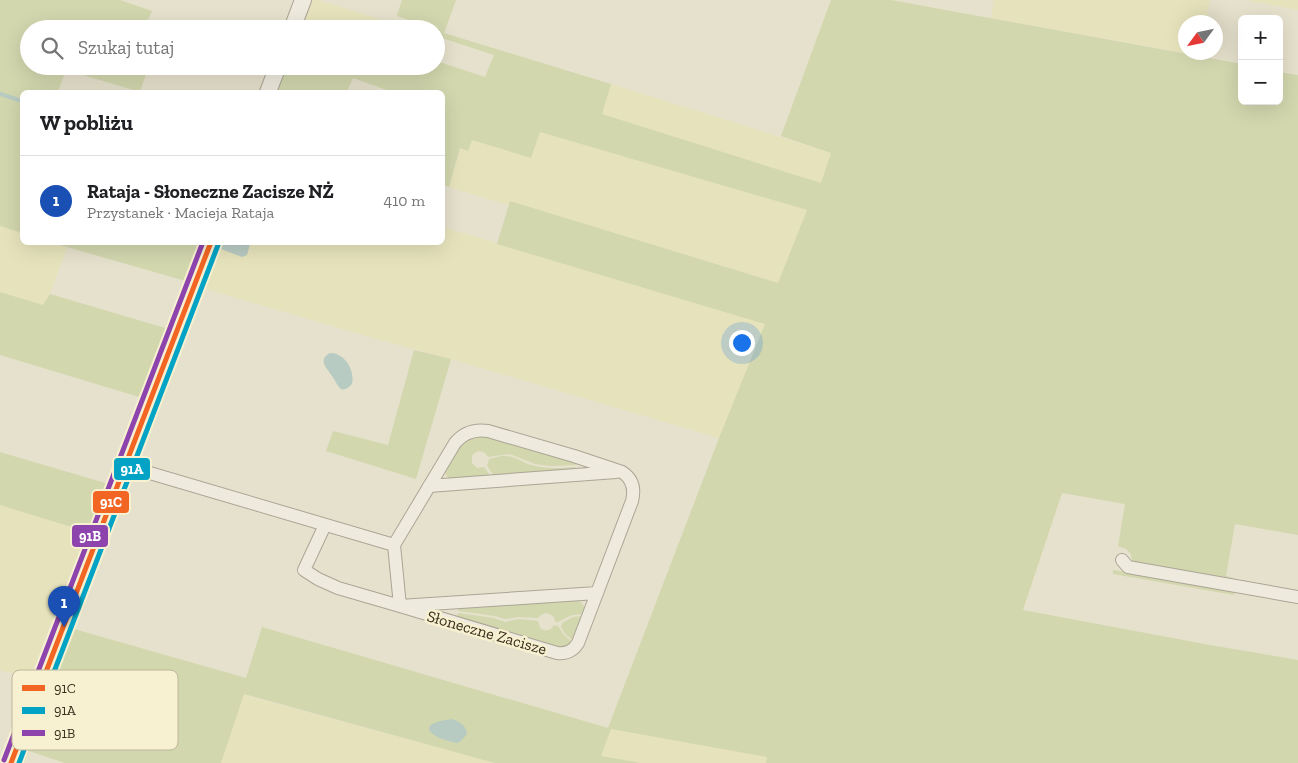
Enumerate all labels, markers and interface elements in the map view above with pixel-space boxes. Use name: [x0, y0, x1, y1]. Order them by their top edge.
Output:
north arrow: [1178, 15, 1223, 60]
map controls: [1238, 15, 1283, 105]
button: +: [1238, 15, 1283, 60]
search box: [20, 20, 445, 75]
icon: search: [38, 34, 66, 62]
text: Szukaj tutaj: [78, 36, 174, 59]
button: −: [1238, 60, 1283, 105]
text: W pobliżu: [40, 110, 133, 135]
text: Rataja - Słoneczne Zacisze NŻ: [87, 180, 334, 203]
text: 1: [53, 191, 59, 210]
text: 410 m: [384, 191, 425, 210]
text: Przystanek · Macieja Rataja: [87, 203, 274, 222]
your location: [729, 330, 755, 356]
line badge: 91A: [113, 457, 151, 481]
text: 91A: [121, 461, 144, 478]
line badge: 91C: [92, 490, 130, 514]
text: 91C: [100, 494, 122, 511]
line badge: 91B: [71, 524, 109, 548]
text: 91B: [79, 528, 101, 545]
pin: 1: [48, 586, 80, 627]
street label: Słoneczne Zacisze: [425, 606, 549, 659]
legend: [12, 670, 178, 750]
text: 91C: [54, 680, 76, 697]
text: 91A: [54, 702, 77, 719]
text: 91B: [54, 725, 75, 742]

